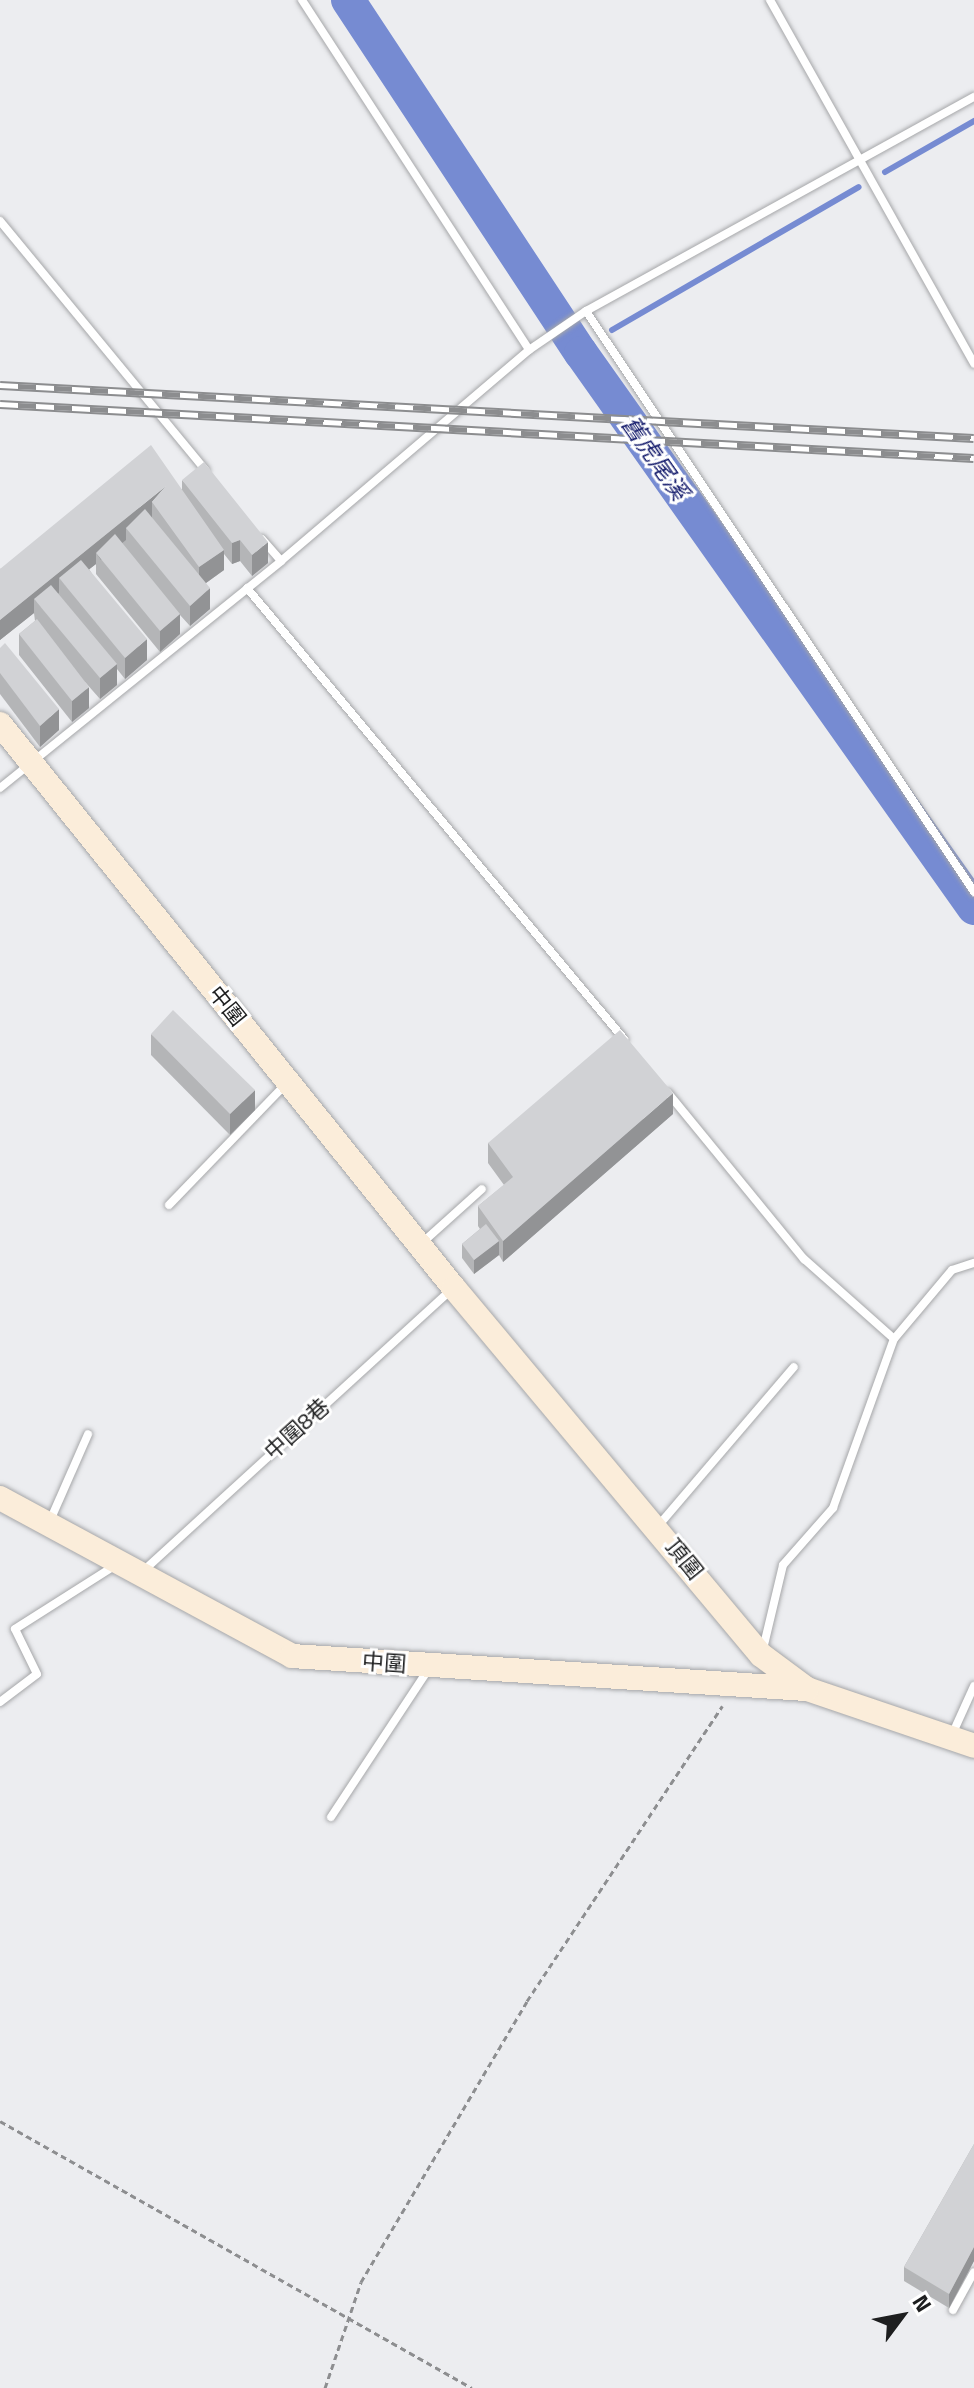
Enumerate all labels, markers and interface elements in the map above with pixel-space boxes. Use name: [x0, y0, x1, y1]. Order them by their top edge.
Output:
water label: 舊虎尾溪: [616, 410, 694, 506]
street label: 中圍: [203, 981, 251, 1031]
street label: 中圍8巷: [259, 1393, 335, 1465]
street label: 頂圍: [660, 1534, 708, 1584]
street label: 中圍: [361, 1648, 407, 1678]
north arrow: [862, 2276, 942, 2356]
text: N: [904, 2288, 941, 2319]

